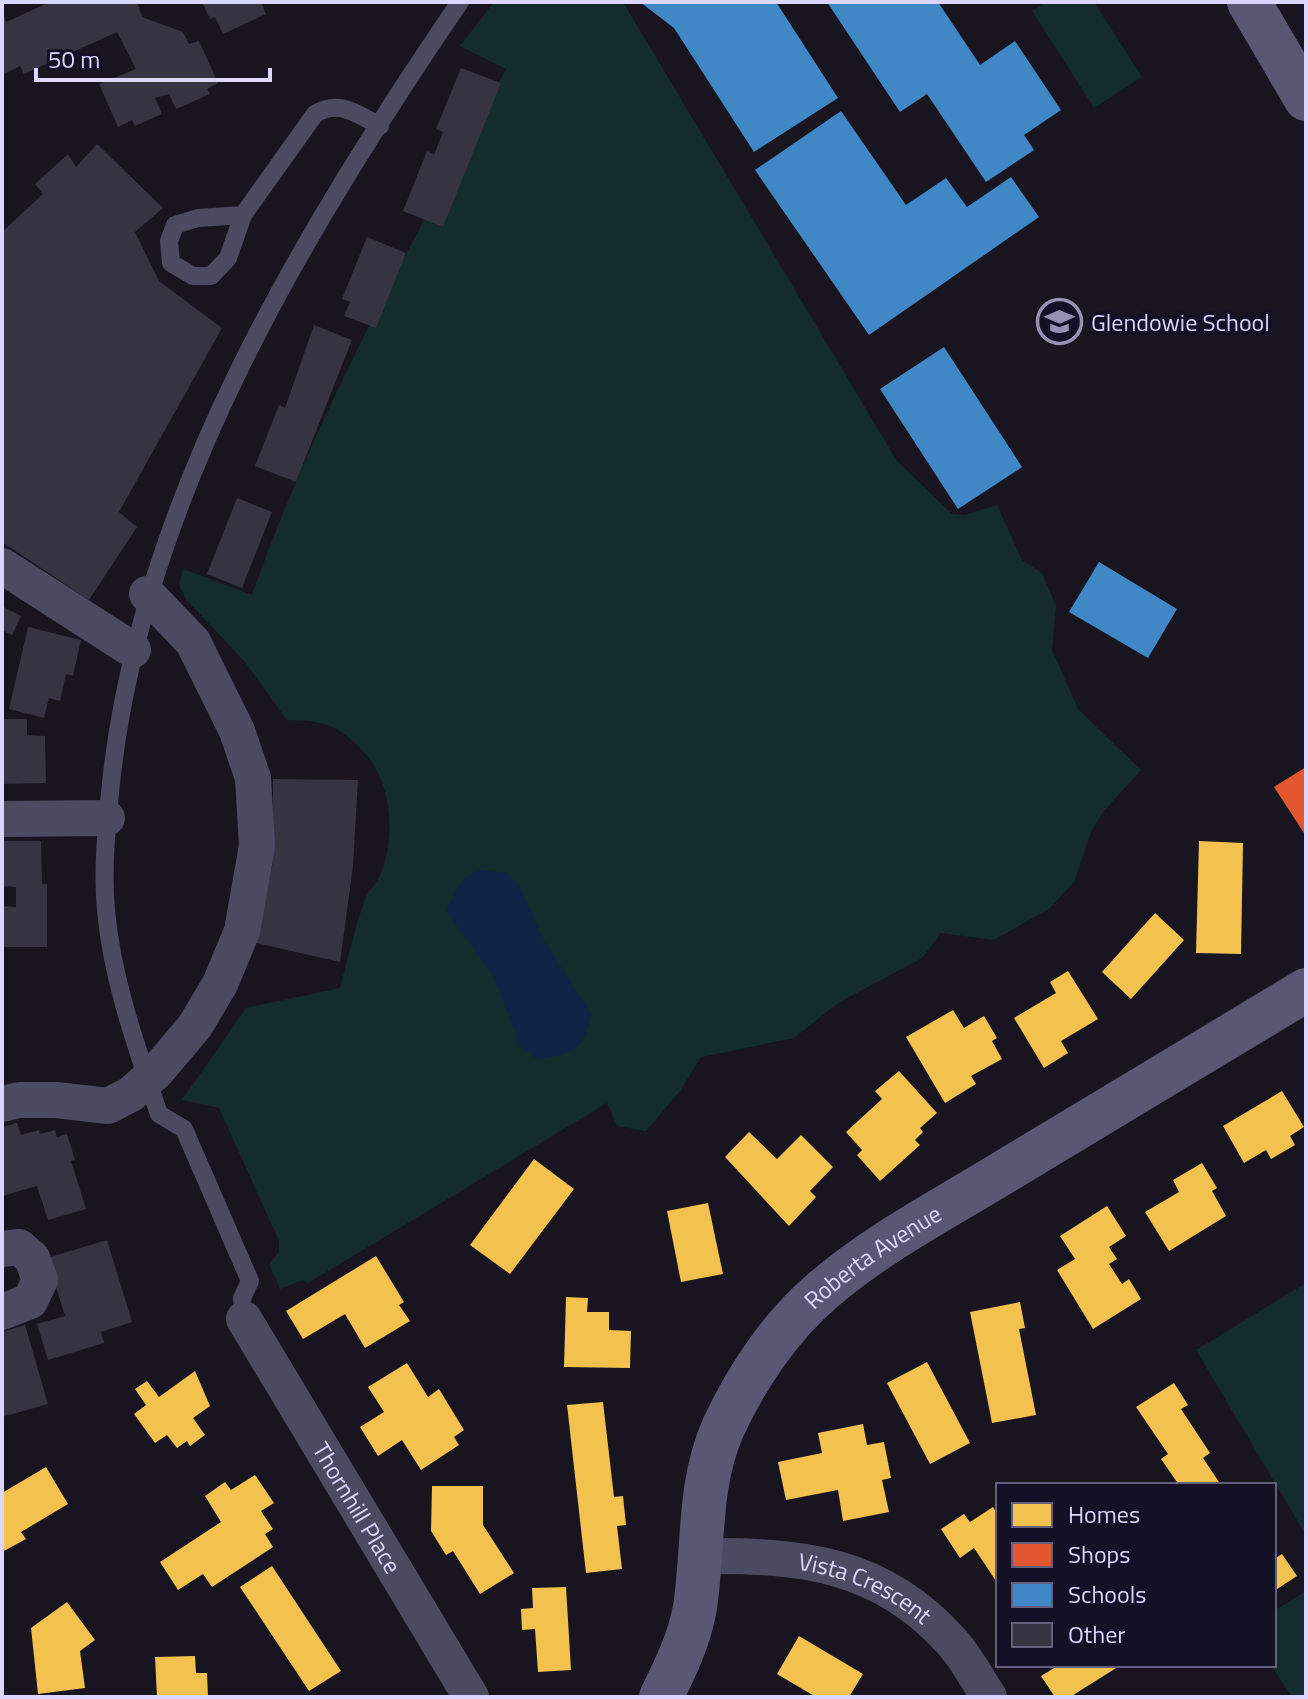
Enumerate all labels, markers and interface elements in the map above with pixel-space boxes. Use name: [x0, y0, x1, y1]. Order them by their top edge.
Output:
scale bar: [36, 32, 270, 82]
text: 50 m: [48, 41, 100, 77]
school or university icon: Glendowie School: [1036, 298, 1084, 346]
place label: Glendowie School: [1091, 304, 1270, 340]
street label: Roberta Avenue: [795, 1195, 948, 1317]
street label: Thornhill Place: [304, 1435, 411, 1580]
legend: [996, 1483, 1276, 1667]
text: Homes: [1068, 1496, 1140, 1532]
text: Shops: [1068, 1536, 1130, 1572]
street label: Vista Crescent: [796, 1543, 941, 1633]
text: Schools: [1068, 1576, 1146, 1612]
text: Other: [1068, 1616, 1126, 1652]

